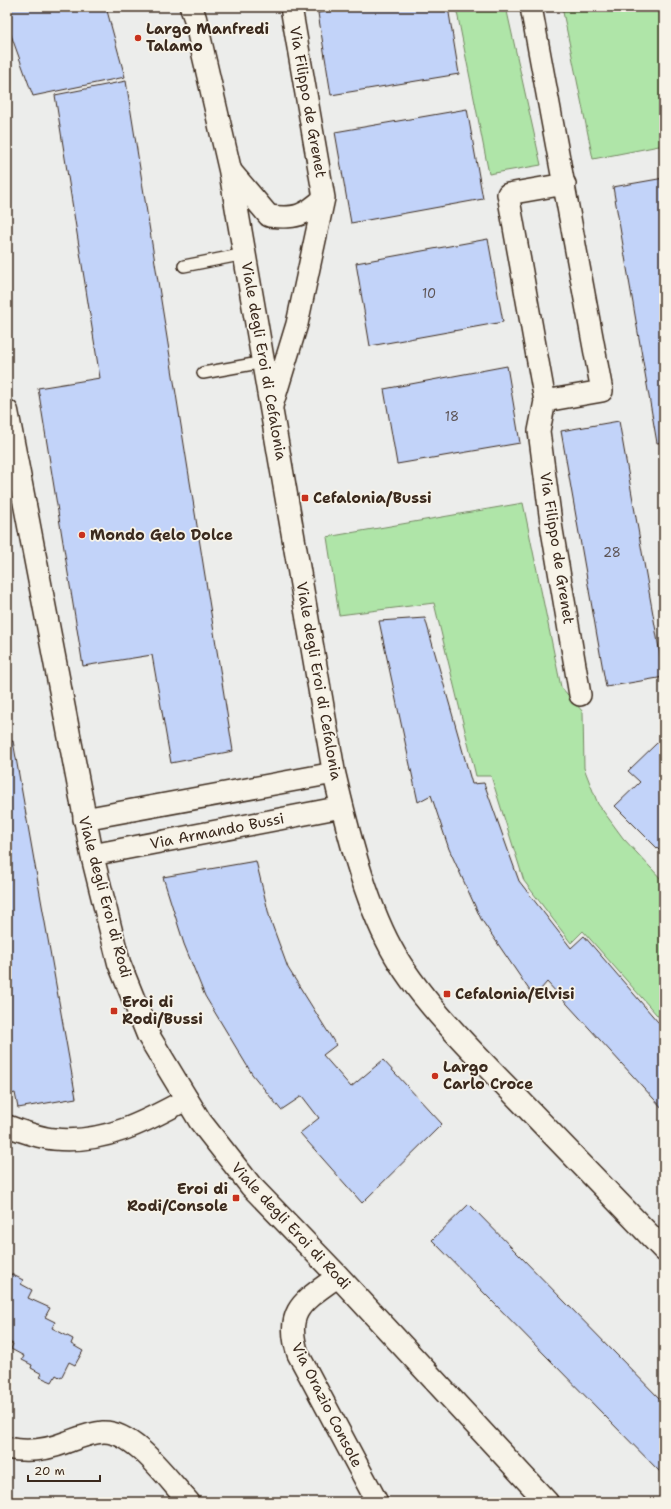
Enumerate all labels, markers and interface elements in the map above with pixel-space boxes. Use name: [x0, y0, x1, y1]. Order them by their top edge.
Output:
place label: Largo Manfredi Talamo: [146, 19, 269, 56]
street label: Via Filippo de Grenet: [285, 25, 331, 179]
marker: Largo Manfredi Talamo: [133, 33, 143, 43]
street label: Viale degli Eroi di Cefalonia: [237, 260, 291, 462]
house number: 10: [422, 285, 436, 302]
house number: 18: [445, 408, 459, 425]
street label: Via Filippo de Grenet: [535, 471, 579, 625]
place label: Cefalonia/Bussi: [313, 488, 432, 508]
marker: Cefalonia/Bussi: [300, 493, 310, 503]
place label: Mondo Gelo Dolce: [90, 525, 233, 545]
marker: Mondo Gelo Dolce: [77, 530, 87, 540]
house number: 28: [603, 544, 621, 561]
street label: Viale degli Eroi di Cefalonia: [292, 580, 346, 782]
street label: Via Armando Bussi: [148, 808, 286, 854]
street label: Viale degli Eroi di Rodi: [74, 814, 136, 980]
place label: Cefalonia/Elvisi: [455, 984, 575, 1004]
marker: Cefalonia/Elvisi: [442, 989, 452, 999]
place label: Eroi di Rodi/Bussi: [122, 992, 203, 1029]
marker: Eroi di Rodi/Bussi: [109, 1006, 119, 1016]
place label: Largo Carlo Croce: [443, 1057, 533, 1094]
marker: Largo Carlo Croce: [430, 1071, 440, 1081]
street label: Viale degli Eroi di Rodi: [227, 1158, 355, 1294]
place label: Eroi di Rodi/Console: [127, 1179, 228, 1216]
marker: Eroi di Rodi/Console: [231, 1193, 241, 1203]
street label: Via Orazio Console: [287, 1339, 367, 1471]
scale bar: [28, 1457, 100, 1483]
text: 20 m: [34, 1463, 65, 1479]

